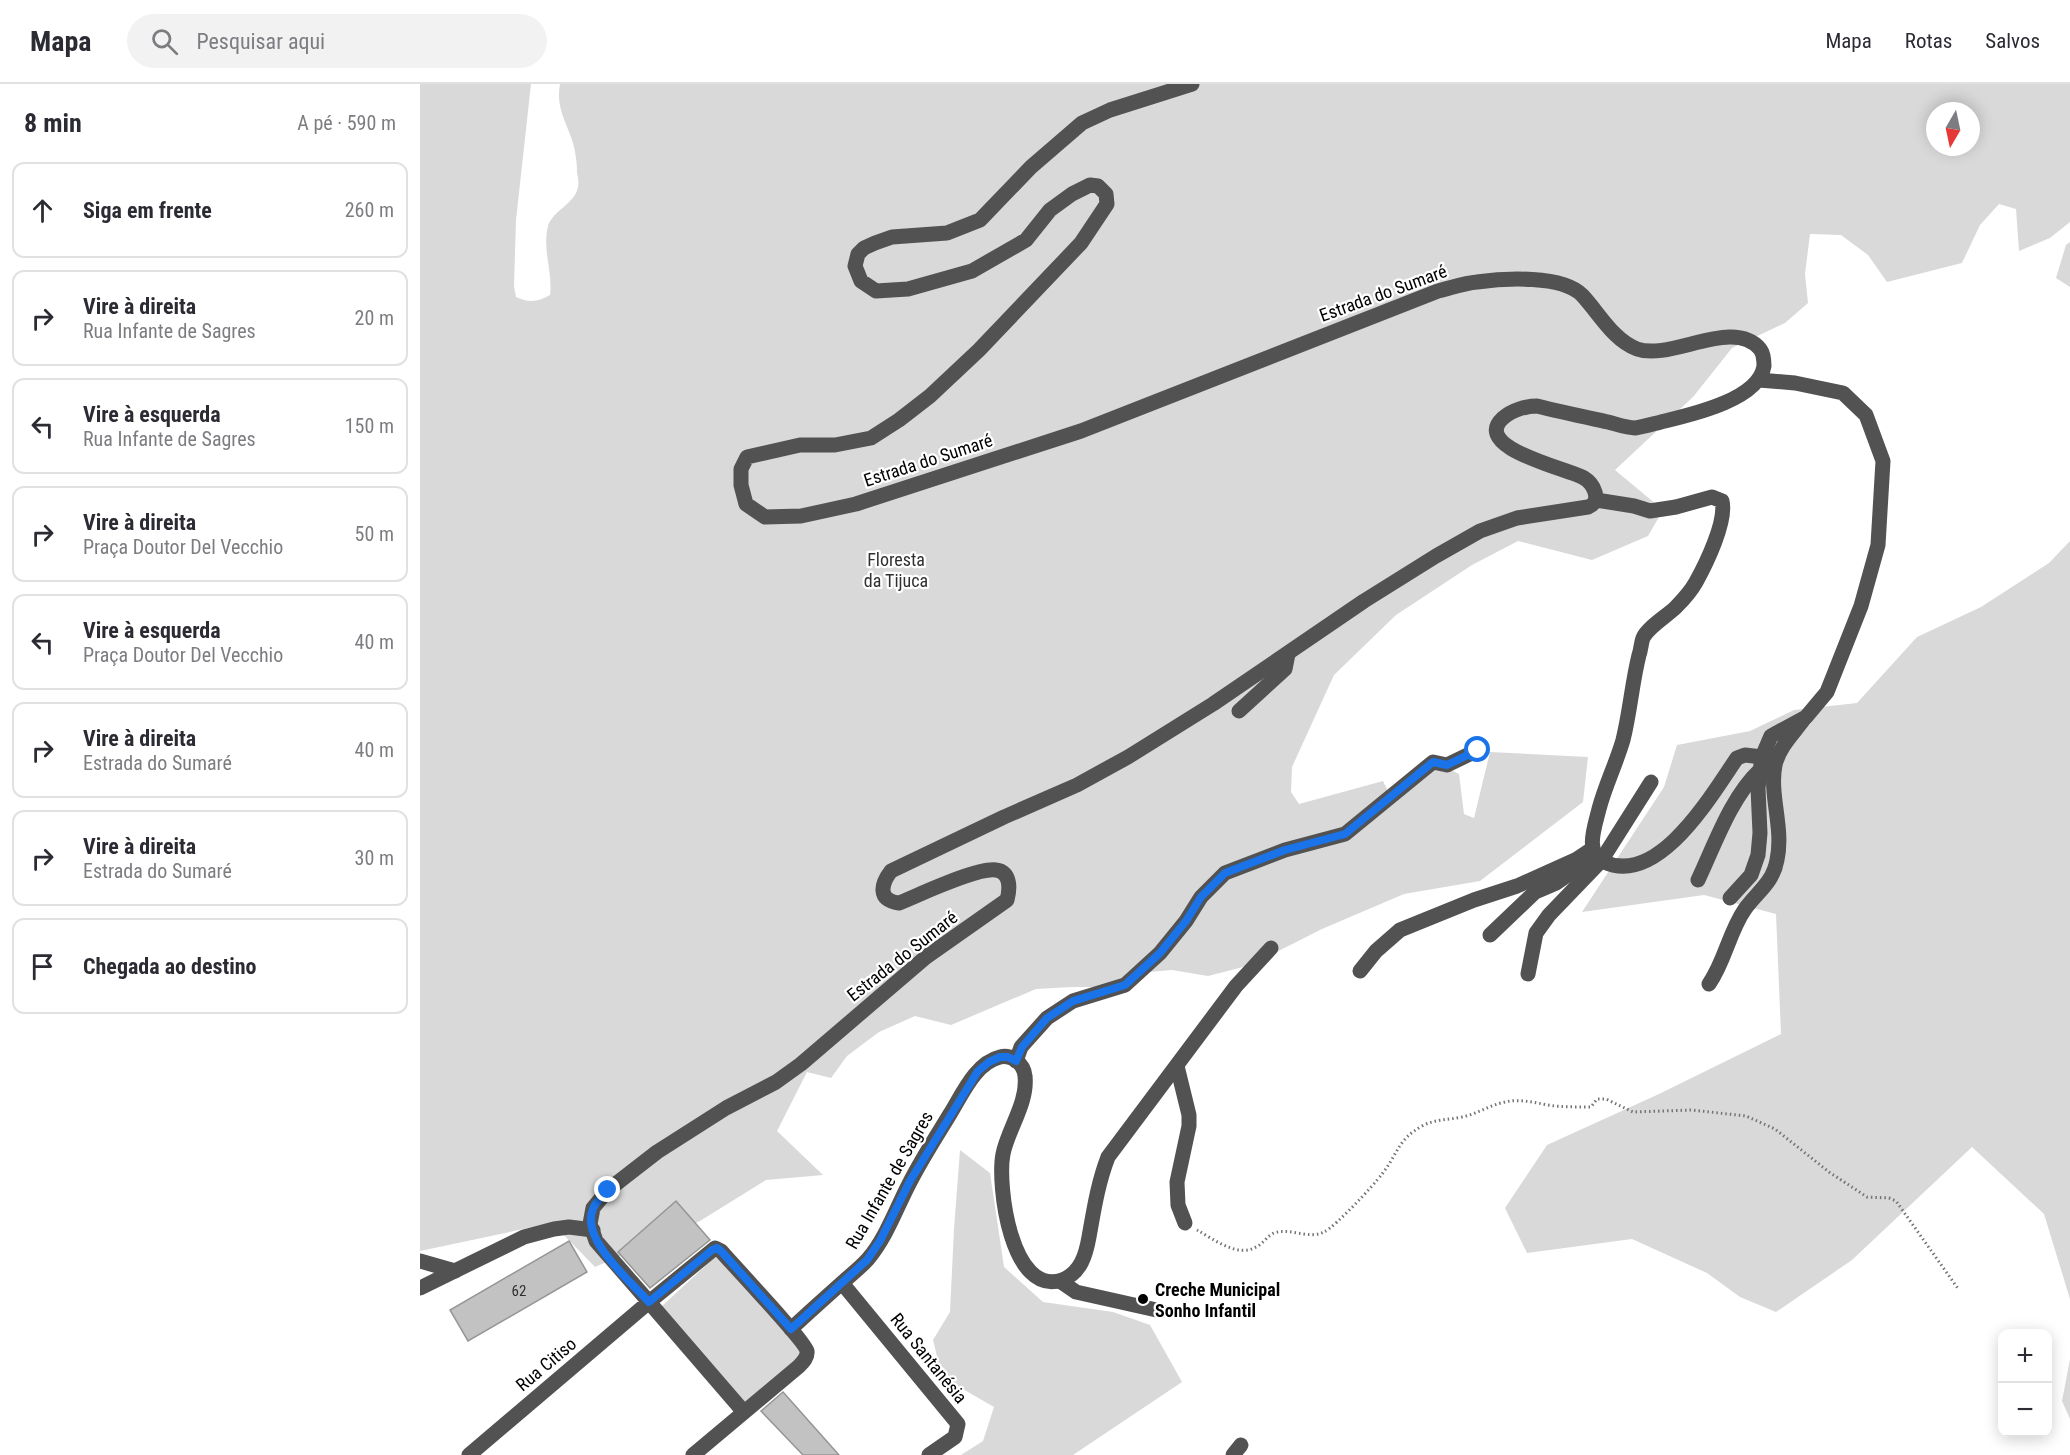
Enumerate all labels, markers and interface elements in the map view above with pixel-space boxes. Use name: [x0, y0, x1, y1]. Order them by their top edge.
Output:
search box: [127, 14, 547, 68]
text: Mapa: [30, 25, 91, 58]
icon: search: [148, 25, 181, 58]
text: Pesquisar aqui: [196, 29, 325, 54]
text: Mapa: [1825, 29, 1872, 53]
text: Rotas: [1905, 29, 1952, 53]
text: Salvos: [1985, 29, 2040, 53]
north arrow: [1926, 102, 1980, 156]
text: 8 min: [24, 108, 82, 138]
text: A pé · 590 m: [297, 111, 396, 135]
icon: ahead: [26, 194, 59, 227]
text: Siga em frente: [83, 198, 212, 223]
text: 260 m: [345, 198, 394, 222]
street label: Estrada do Sumaré: [1316, 260, 1450, 326]
text: Vire à direita: [83, 294, 196, 319]
icon: right: [26, 302, 59, 335]
text: 20 m: [355, 306, 394, 330]
text: Rua Infante de Sagres: [83, 319, 256, 343]
text: Vire à esquerda: [83, 402, 221, 427]
icon: left: [26, 410, 59, 443]
text: 150 m: [345, 414, 394, 438]
text: Rua Infante de Sagres: [83, 427, 256, 451]
street label: Estrada do Sumaré: [861, 429, 995, 491]
text: Vire à direita: [83, 510, 196, 535]
icon: right: [26, 518, 59, 551]
text: 50 m: [355, 522, 394, 546]
text: Praça Doutor Del Vecchio: [83, 535, 283, 559]
park label: Floresta da Tijuca: [864, 549, 928, 591]
text: Vire à esquerda: [83, 618, 221, 643]
icon: left: [26, 626, 59, 659]
text: 40 m: [355, 630, 394, 654]
text: Praça Doutor Del Vecchio: [83, 643, 283, 667]
text: Vire à direita: [83, 726, 196, 751]
icon: right: [26, 734, 59, 767]
route start: [1464, 736, 1490, 762]
text: 40 m: [355, 738, 394, 762]
text: Estrada do Sumaré: [83, 751, 232, 775]
text: Vire à direita: [83, 834, 196, 859]
icon: right: [26, 842, 59, 875]
text: 30 m: [355, 846, 394, 870]
text: Estrada do Sumaré: [83, 859, 232, 883]
street label: Estrada do Sumaré: [843, 906, 961, 1006]
icon: arrive: [26, 950, 59, 983]
text: Chegada ao destino: [83, 954, 257, 979]
street label: Rua Infante de Sagres: [841, 1107, 937, 1253]
route end: [594, 1176, 620, 1202]
place label: Creche Municipal Sonho Infantil: [1155, 1279, 1280, 1321]
house number: 62: [512, 1282, 526, 1300]
marker: Creche Municipal Sonho Infantil: [1136, 1292, 1150, 1306]
street label: Rua Santanésia: [886, 1309, 972, 1407]
map controls: [1998, 1329, 2052, 1437]
button: +: [1998, 1329, 2052, 1383]
street label: Rua Citiso: [512, 1333, 580, 1395]
button: −: [1998, 1383, 2052, 1437]

